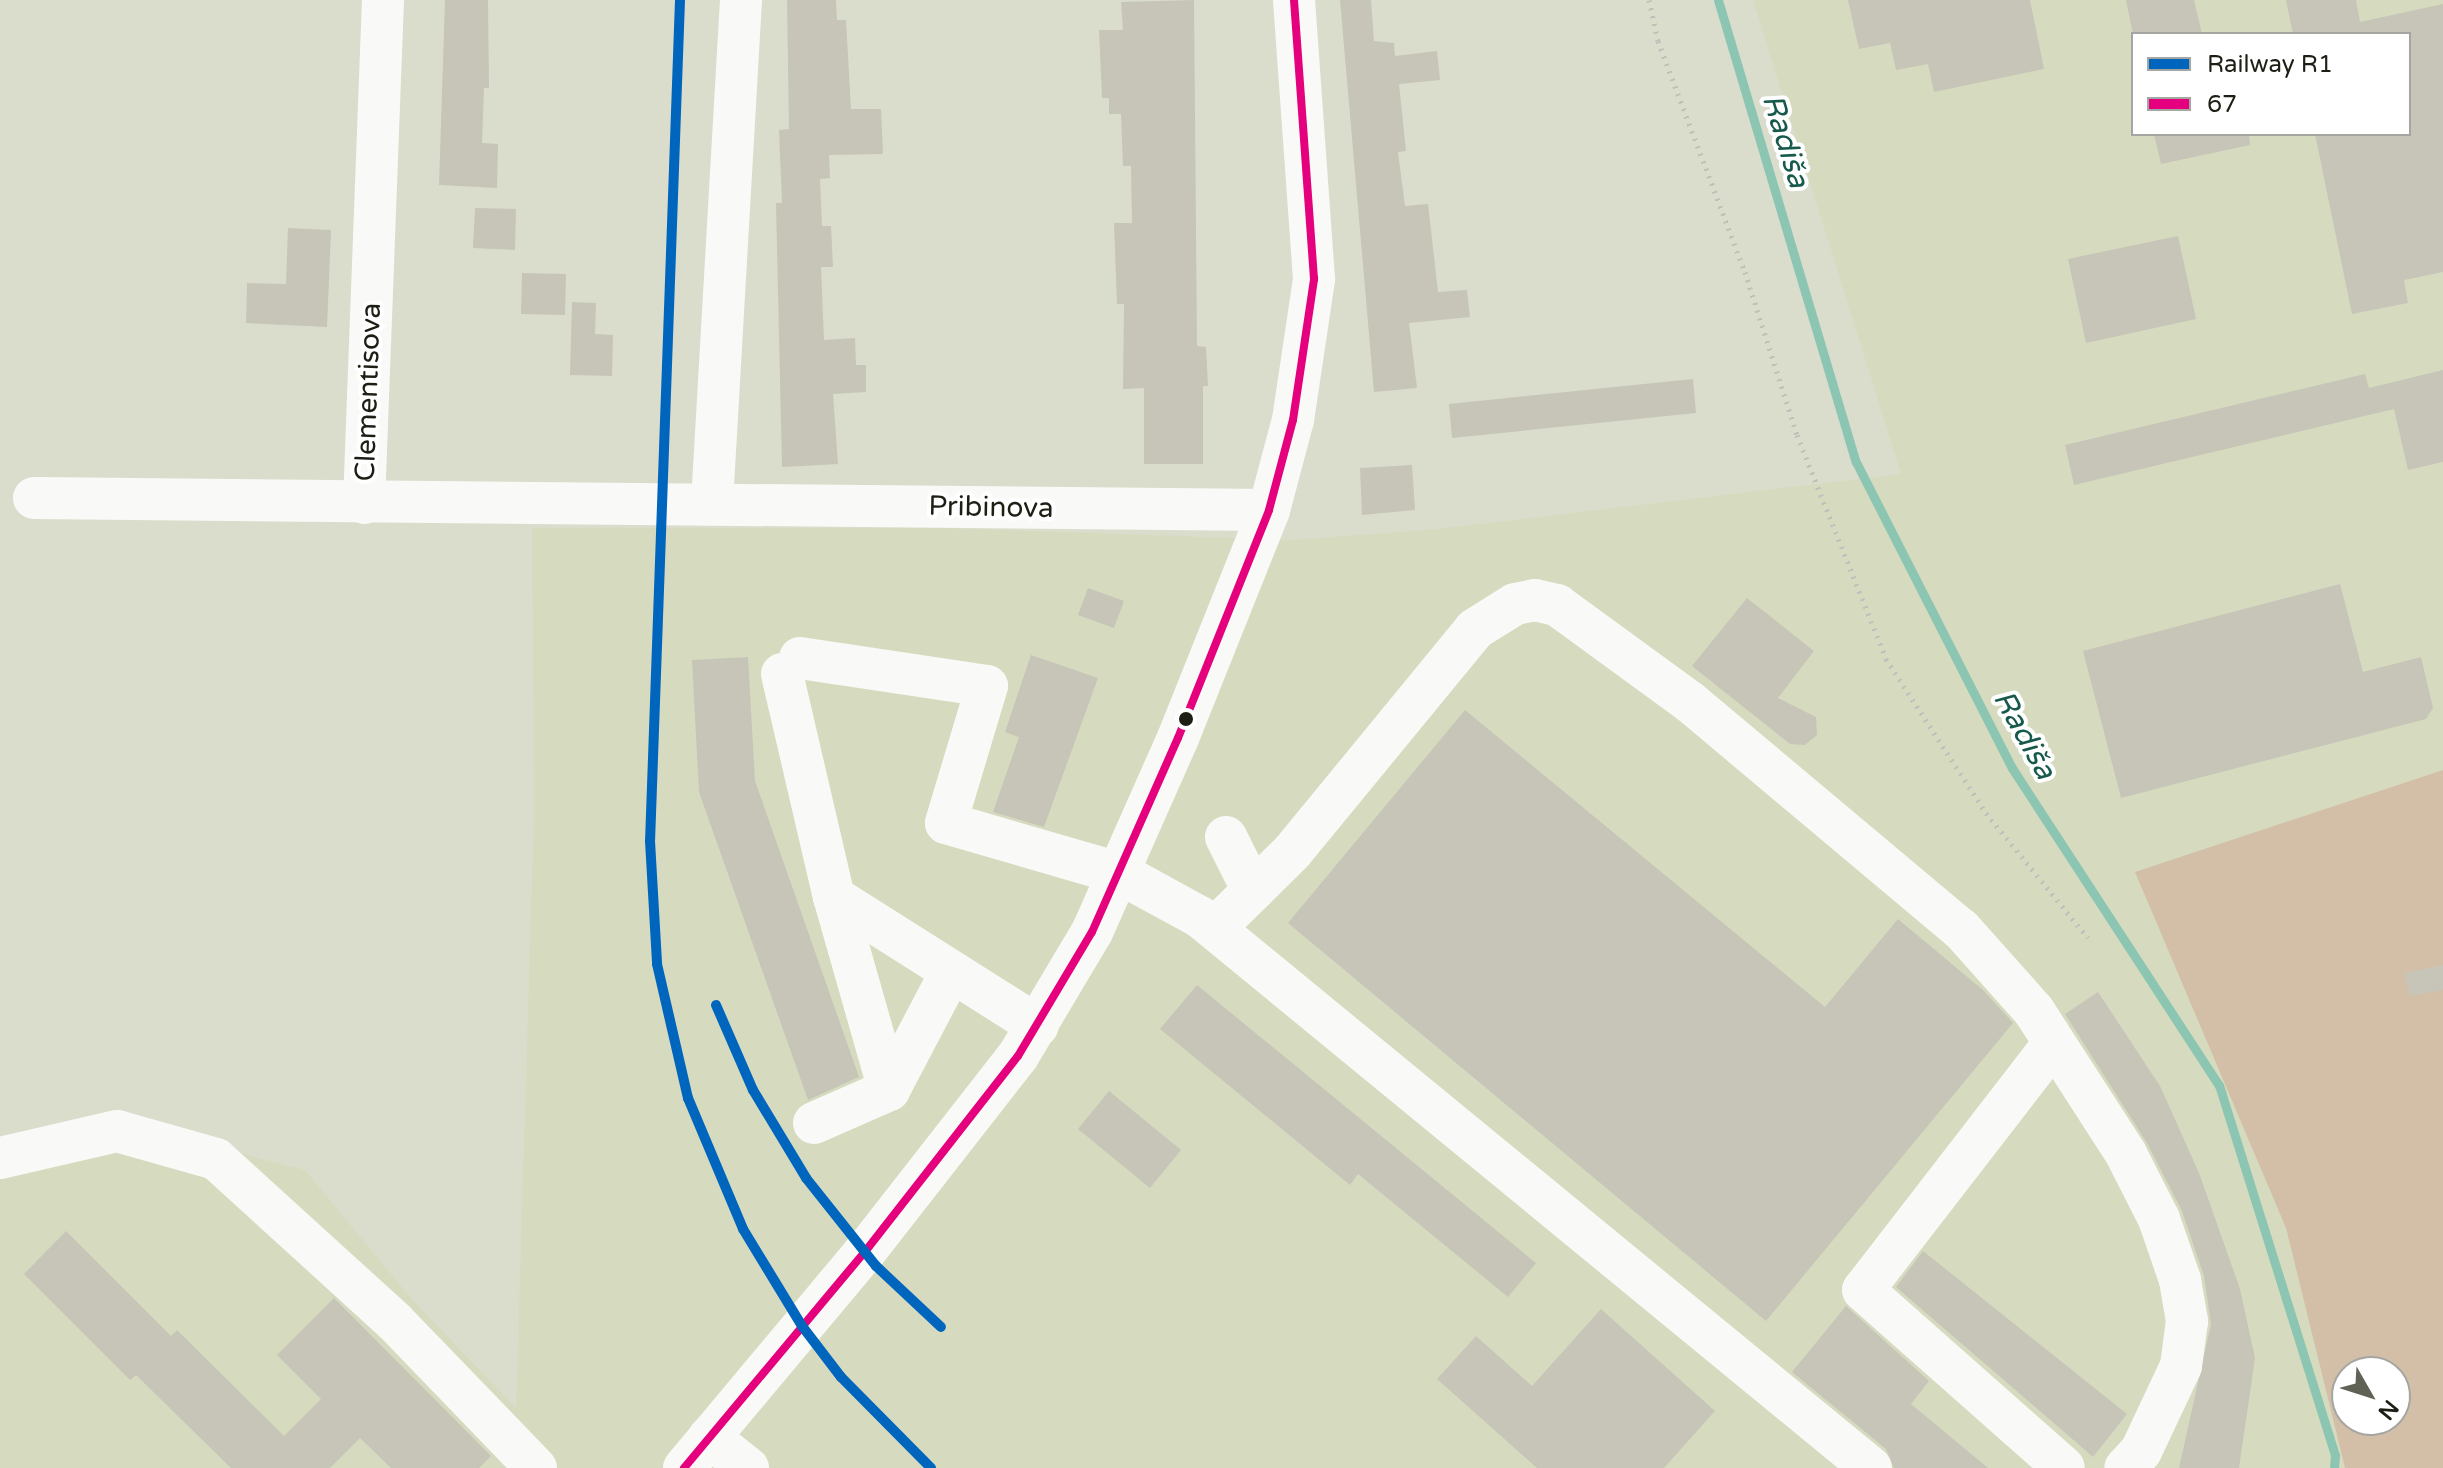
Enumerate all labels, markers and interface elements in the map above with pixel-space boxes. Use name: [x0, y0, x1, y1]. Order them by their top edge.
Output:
legend: [2131, 32, 2411, 136]
text: Railway R1: [2207, 50, 2333, 79]
water label: Radiša: [1754, 90, 1816, 192]
text: 67: [2207, 90, 2237, 119]
street label: Clementisova: [348, 302, 388, 482]
street label: Pribinova: [928, 489, 1054, 525]
water label: Radiša: [1985, 684, 2063, 786]
unlabelled marker: [1178, 711, 1194, 727]
north arrow: [2331, 1356, 2411, 1436]
text: N: [2372, 1395, 2404, 1425]

